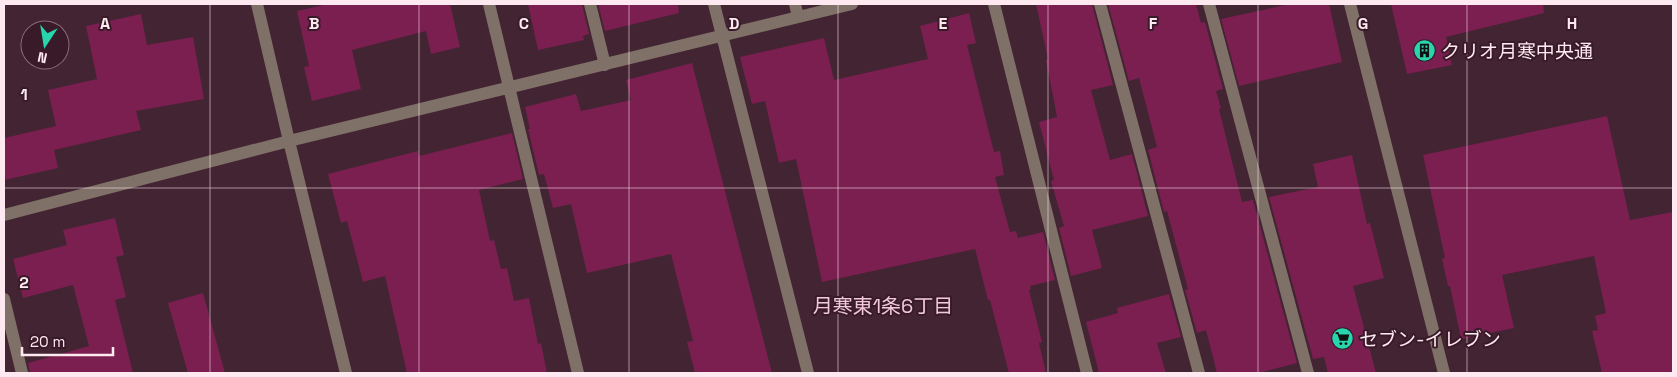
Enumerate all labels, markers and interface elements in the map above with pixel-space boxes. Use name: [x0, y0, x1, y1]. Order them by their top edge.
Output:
text: A: [100, 13, 110, 34]
text: B: [309, 13, 319, 34]
text: C: [519, 13, 529, 34]
text: D: [729, 13, 739, 34]
text: E: [939, 13, 948, 34]
text: F: [1149, 13, 1158, 34]
text: G: [1358, 13, 1368, 34]
text: H: [1567, 13, 1577, 34]
north arrow: [20, 20, 70, 70]
building icon: クリオ月寒中央通: [1413, 39, 1437, 63]
place label: クリオ月寒中央通: [1441, 39, 1593, 64]
text: N: [36, 48, 49, 67]
text: 1: [20, 84, 28, 105]
text: 2: [19, 272, 29, 293]
district label: 月寒東1条6丁目: [813, 293, 953, 319]
scale bar: [22, 324, 114, 356]
supermarket icon: セブン-イレブン: [1331, 327, 1355, 351]
place label: セブン-イレブン: [1359, 327, 1501, 352]
text: 20 m: [30, 332, 65, 351]

